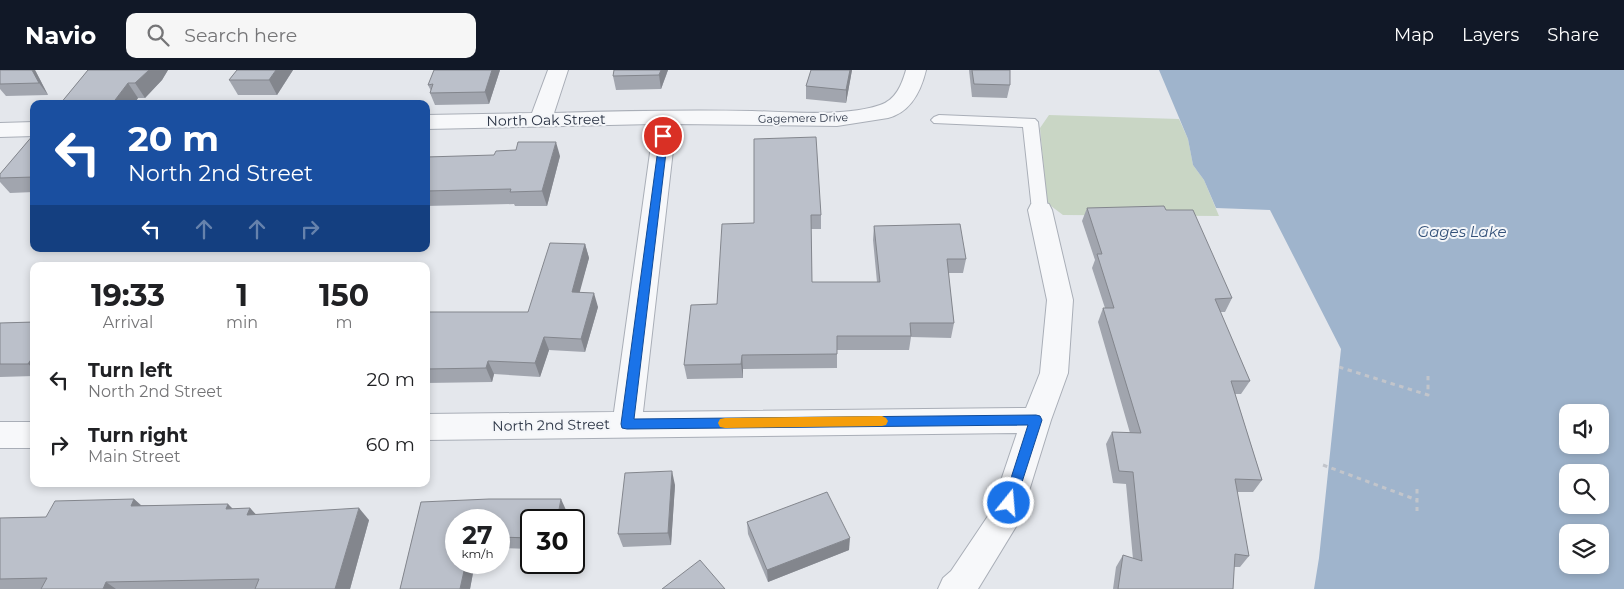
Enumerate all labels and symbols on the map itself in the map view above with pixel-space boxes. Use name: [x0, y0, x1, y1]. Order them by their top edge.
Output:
street label: North Oak Street: [486, 110, 606, 130]
street label: Gagemere Drive: [758, 110, 849, 126]
pin: [642, 115, 684, 157]
water label: Gages Lake: [1418, 222, 1506, 241]
street label: North 2nd Street: [492, 415, 610, 435]
position arrow: [982, 476, 1034, 528]
speed limit sign: 30: [520, 509, 585, 574]

